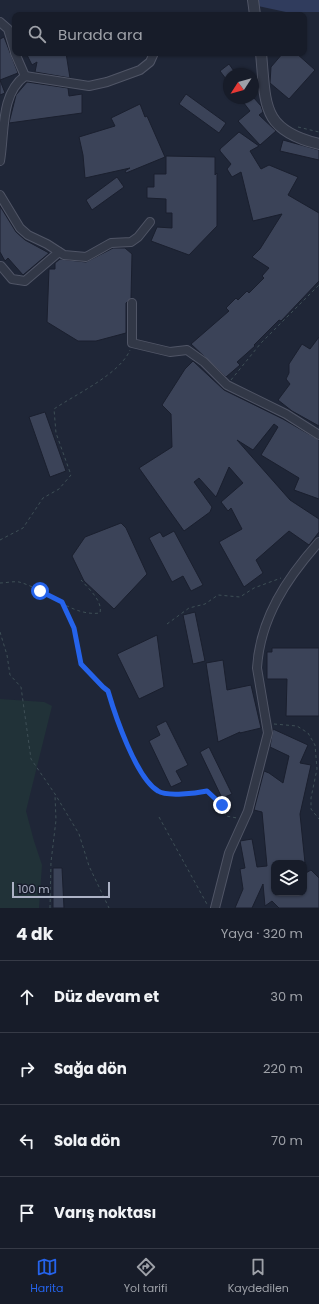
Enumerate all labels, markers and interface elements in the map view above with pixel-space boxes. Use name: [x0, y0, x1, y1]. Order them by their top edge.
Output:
search box: [12, 12, 307, 56]
icon: search: [26, 23, 48, 45]
text: Burada ara: [58, 24, 143, 45]
north arrow: [223, 68, 259, 104]
route start: [31, 582, 49, 600]
route end: [213, 796, 231, 814]
map controls: [271, 860, 307, 896]
button: layers: [271, 860, 307, 896]
scale bar: [12, 880, 110, 899]
text: 100 m: [18, 881, 50, 897]
text: 4 dk: [16, 922, 53, 946]
text: Yaya · 320 m: [221, 924, 303, 943]
icon: ahead: [16, 986, 38, 1008]
text: Düz devam et: [54, 986, 159, 1007]
text: 30 m: [270, 987, 303, 1006]
icon: right: [16, 1058, 38, 1080]
text: Sağa dön: [54, 1058, 127, 1079]
text: 220 m: [263, 1059, 303, 1078]
icon: left: [16, 1130, 38, 1152]
text: Sola dön: [54, 1130, 120, 1151]
text: 70 m: [271, 1131, 303, 1150]
icon: arrive: [16, 1202, 38, 1224]
text: Varış noktası: [54, 1202, 156, 1223]
tab: Harita: [30, 1256, 63, 1297]
tab: Yol tarifi: [124, 1256, 167, 1297]
tab: Kaydedilen: [228, 1256, 289, 1297]

